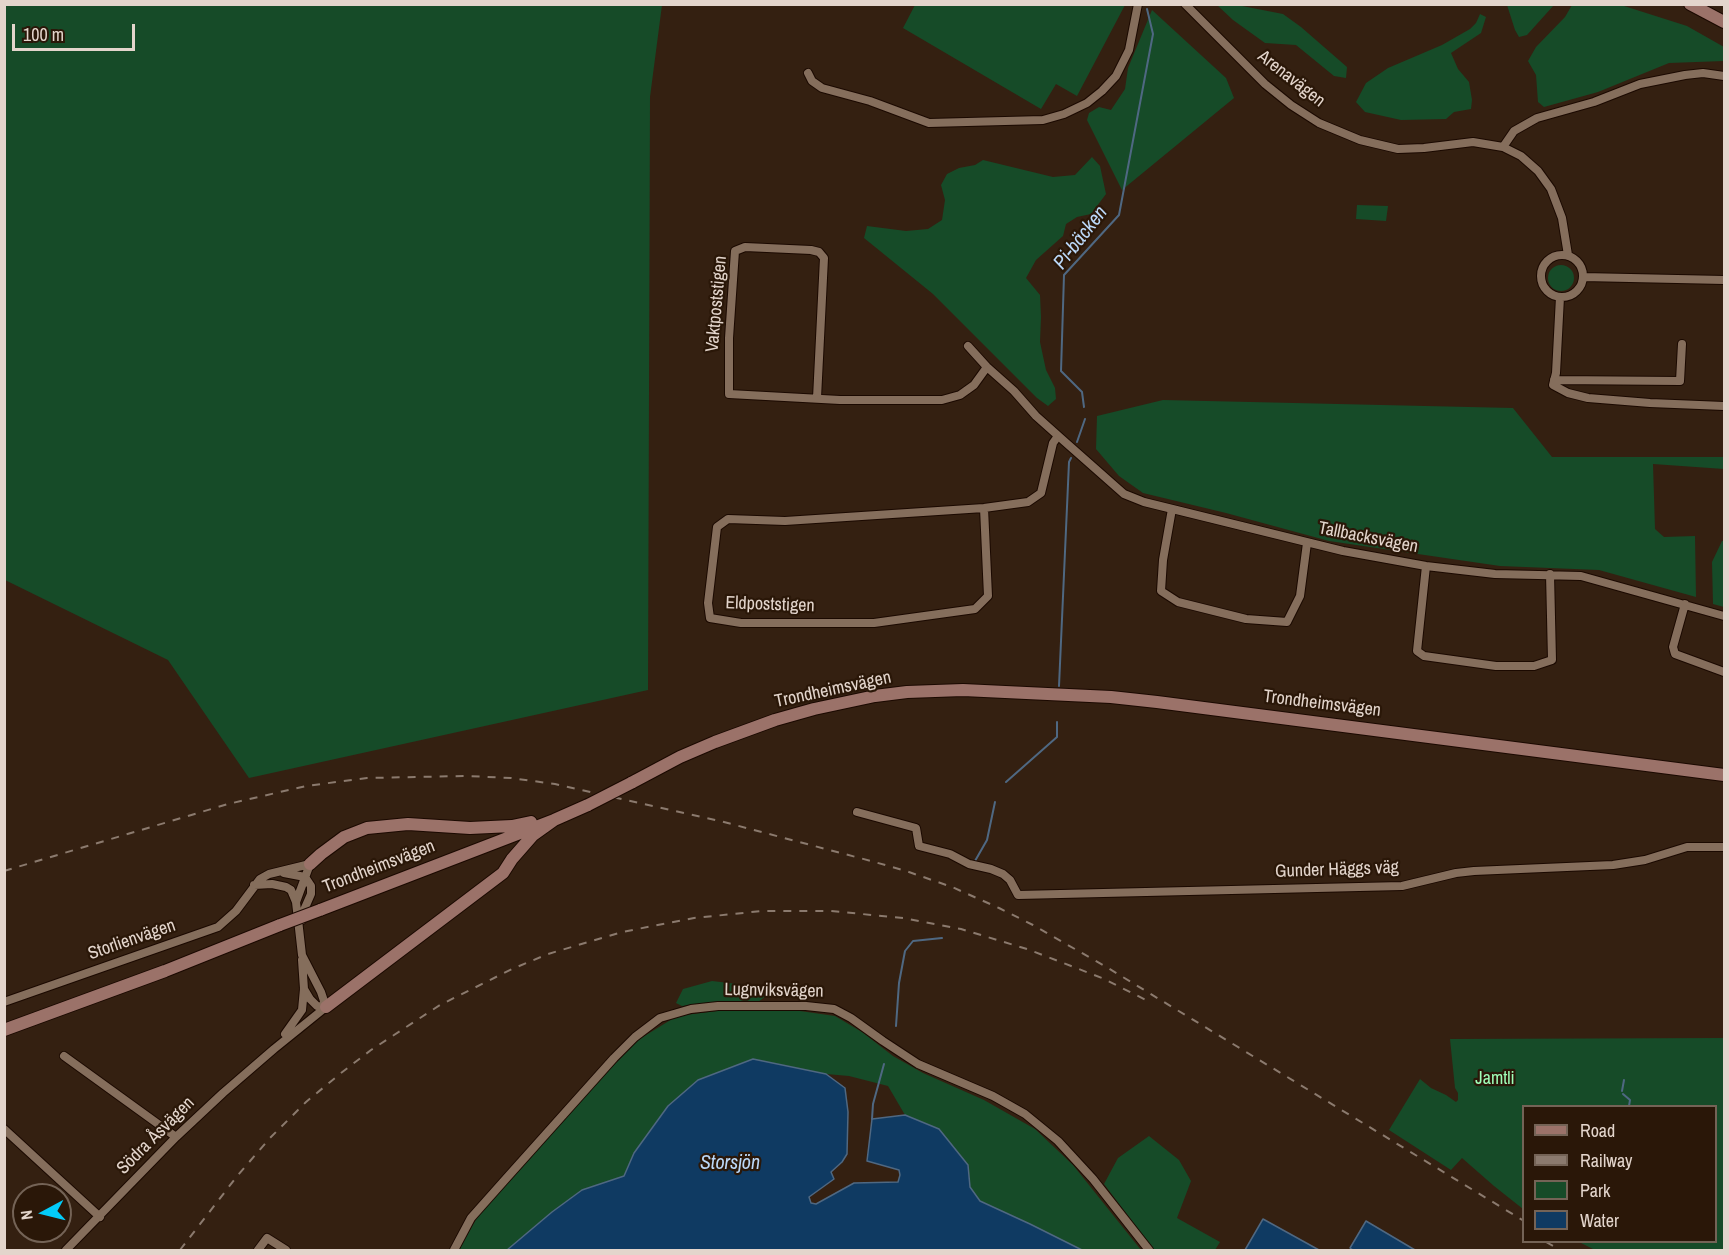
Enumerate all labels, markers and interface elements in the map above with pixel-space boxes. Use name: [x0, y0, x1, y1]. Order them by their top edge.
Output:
scale bar: [15, 12, 138, 50]
text: 100 m: [23, 22, 64, 47]
street label: Arenavägen: [1253, 46, 1329, 112]
water label: Pi-bäcken: [1049, 202, 1113, 274]
street label: Vaktpoststigen: [702, 255, 732, 353]
street label: Tallbacksvägen: [1316, 518, 1420, 558]
street label: Eldpoststigen: [725, 593, 815, 617]
street label: Trondheimsvägen: [773, 667, 893, 713]
street label: Trondheimsvägen: [1262, 686, 1382, 722]
street label: Trondheimsvägen: [320, 836, 438, 898]
street label: Gunder Häggs väg: [1275, 857, 1399, 883]
street label: Storlienvägen: [85, 915, 179, 965]
street label: Lugnviksvägen: [724, 979, 824, 1003]
park label: Jamtli: [1475, 1068, 1515, 1090]
street label: Södra Åsvägen: [113, 1093, 199, 1179]
legend: [1522, 1105, 1717, 1243]
text: Road: [1580, 1118, 1615, 1143]
text: Railway: [1580, 1148, 1633, 1173]
water label: Storsjön: [700, 1152, 760, 1176]
text: Park: [1580, 1178, 1610, 1203]
north arrow: [12, 1183, 72, 1243]
text: Water: [1580, 1208, 1619, 1233]
text: N: [15, 1209, 38, 1221]

